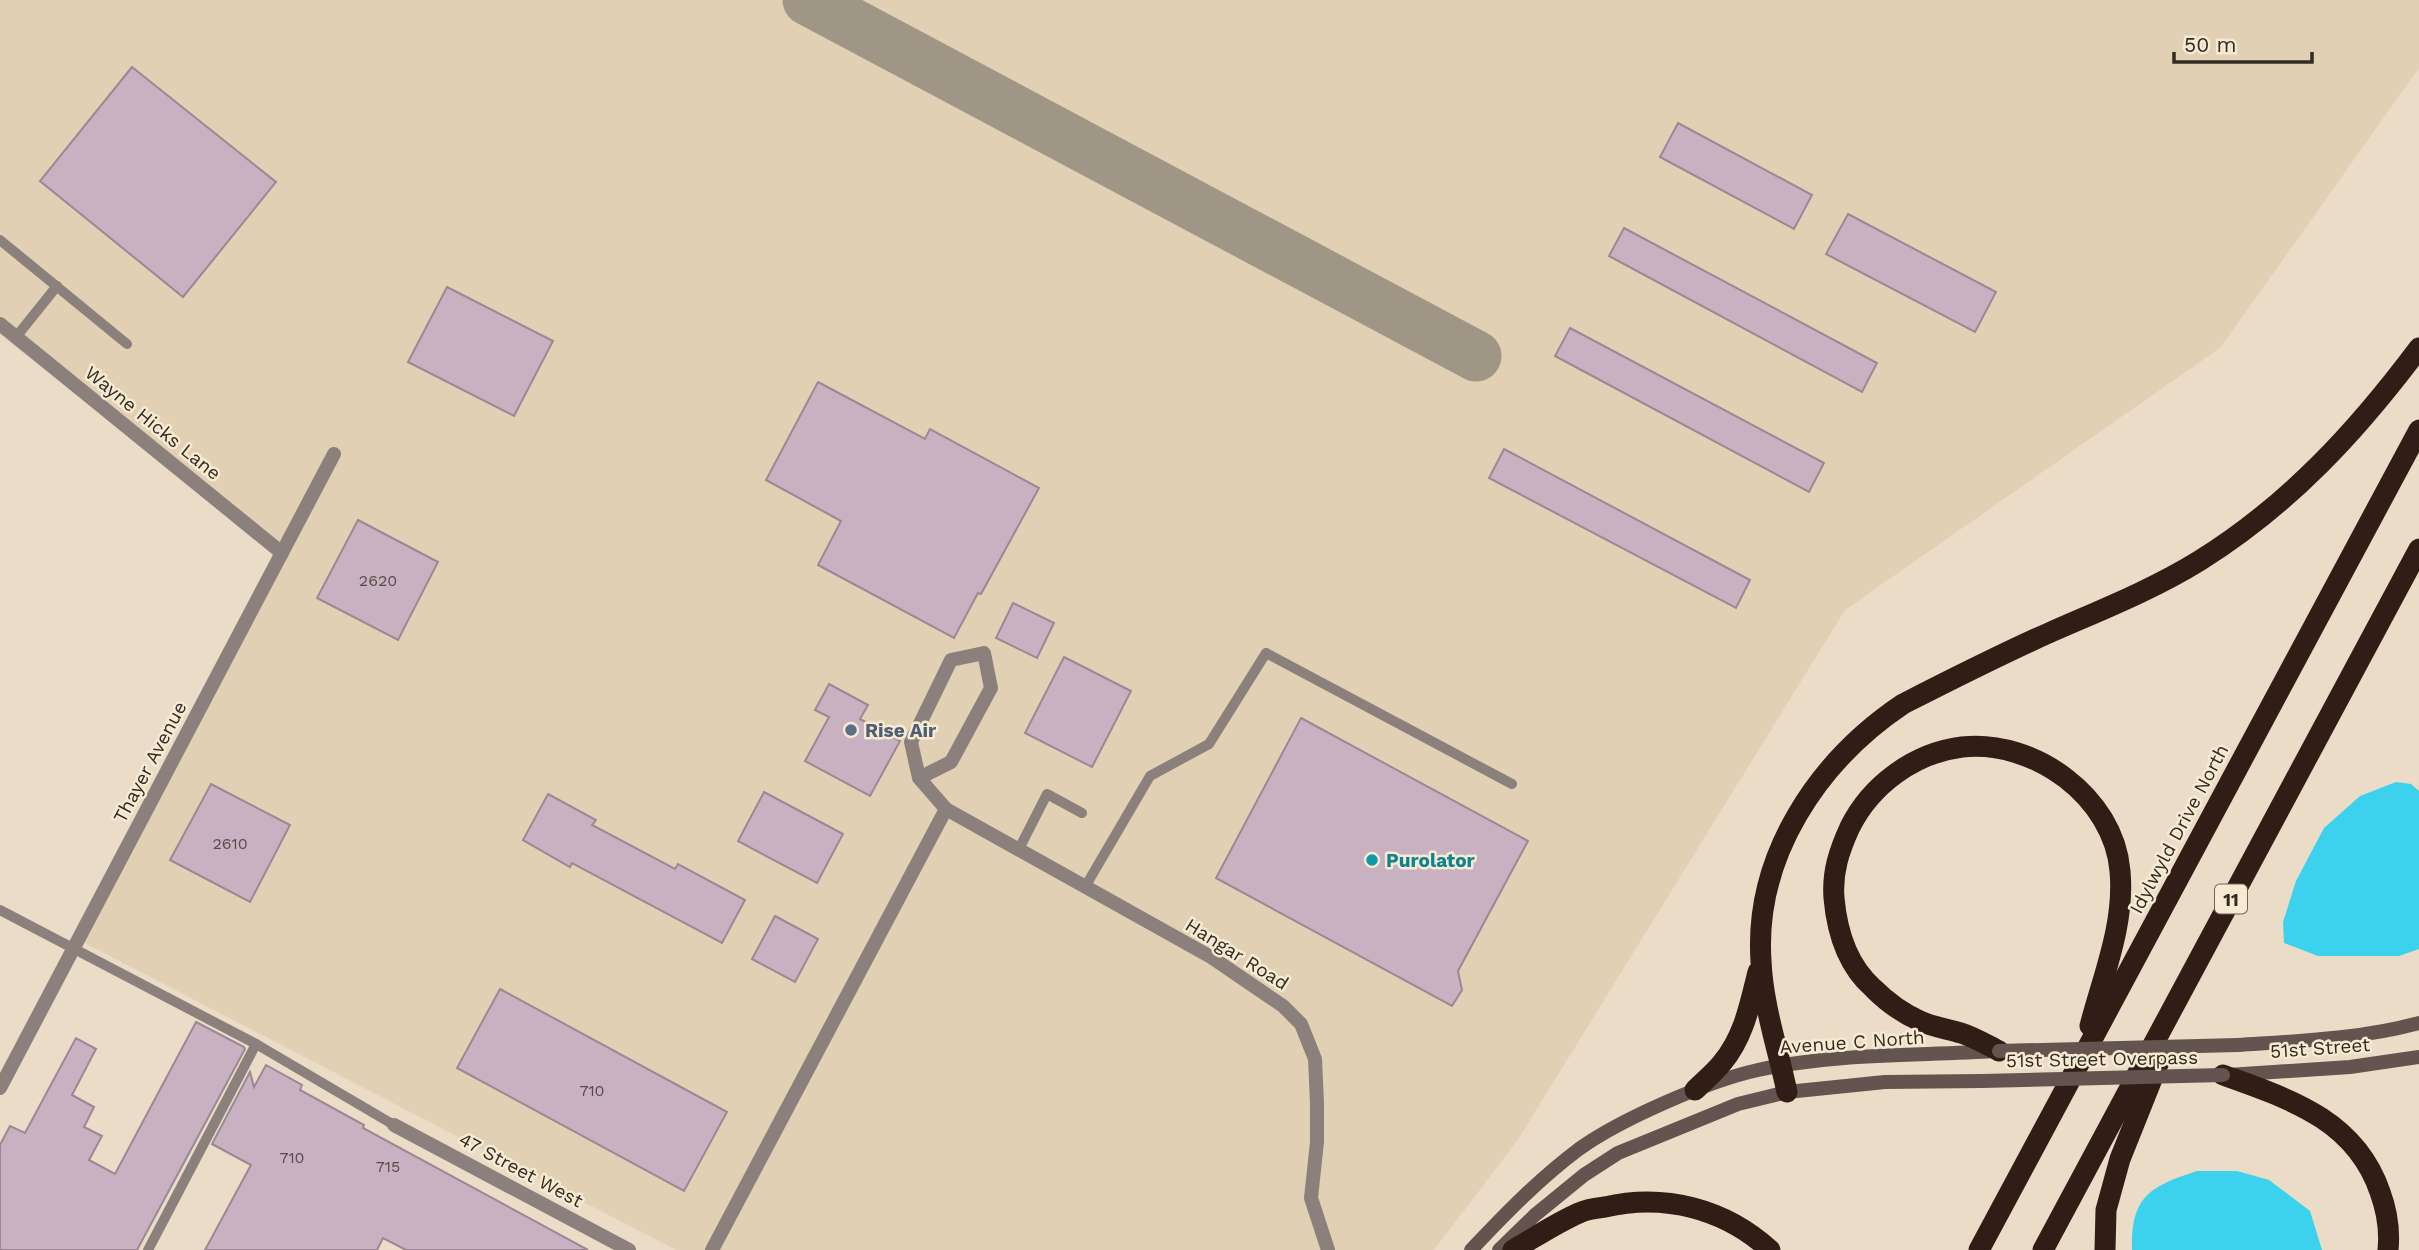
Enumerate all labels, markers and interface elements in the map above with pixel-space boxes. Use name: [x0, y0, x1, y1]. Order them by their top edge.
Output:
scale bar: [2174, 21, 2312, 65]
text: 50 m: [2184, 32, 2236, 57]
street label: Wayne Hicks Lane: [80, 361, 226, 485]
house number: 2620: [359, 571, 397, 590]
street label: Thayer Avenue: [108, 697, 192, 827]
place label: Rise Air: [865, 719, 937, 742]
marker: Rise Air: [843, 722, 859, 738]
street label: Idylwyld Drive North: [2125, 740, 2233, 918]
house number: 2610: [212, 834, 248, 853]
place label: Purolator: [1386, 849, 1476, 872]
marker: Purolator: [1364, 852, 1380, 868]
road number: 11: [2215, 884, 2247, 914]
street label: Hangar Road: [1181, 913, 1293, 995]
street label: Avenue C North: [1779, 1025, 1925, 1059]
street label: 51st Street: [2269, 1033, 2371, 1063]
street label: 51st Street Overpass: [2006, 1046, 2198, 1072]
house number: 710: [579, 1081, 605, 1100]
street label: 47 Street West: [455, 1128, 587, 1212]
house number: 710: [279, 1148, 305, 1167]
house number: 715: [376, 1157, 400, 1176]

